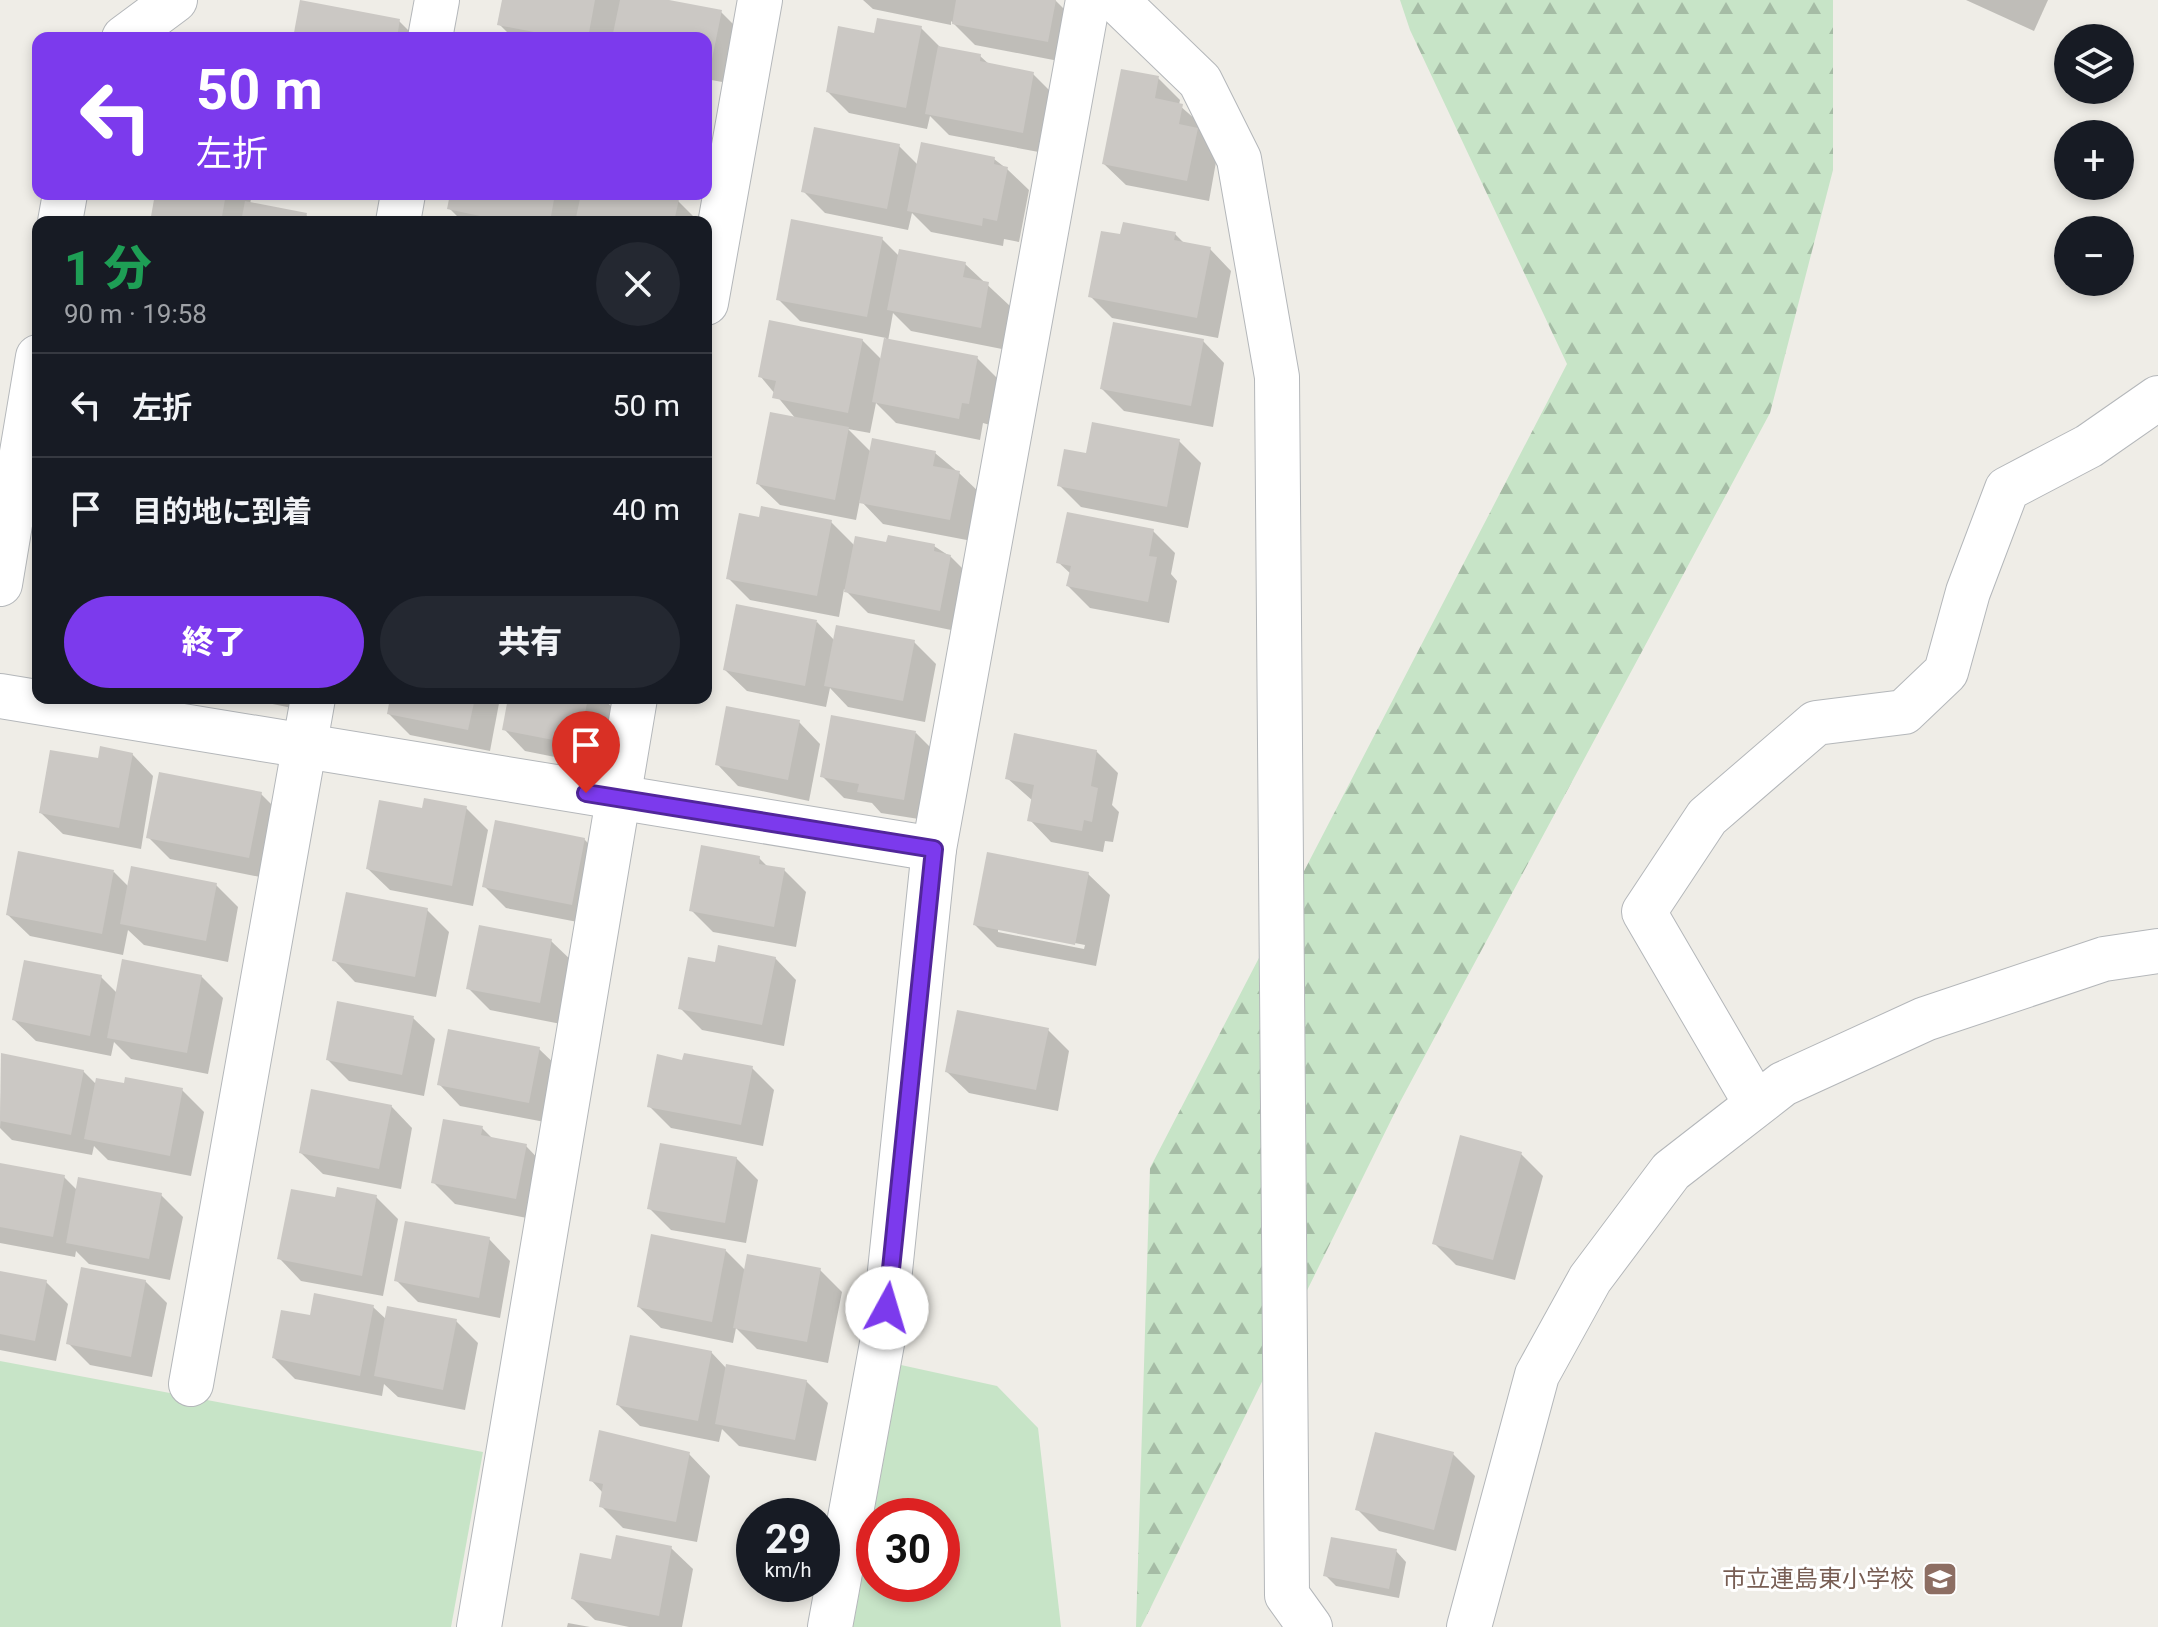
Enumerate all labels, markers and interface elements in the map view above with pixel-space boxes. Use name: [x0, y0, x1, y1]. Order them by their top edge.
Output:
map controls: [2054, 24, 2134, 296]
button: layers: [2054, 24, 2134, 104]
text: 50 m: [196, 57, 323, 123]
icon: left: [64, 64, 168, 168]
button: +: [2054, 120, 2134, 200]
text: 左折: [196, 133, 268, 175]
button: −: [2054, 216, 2134, 296]
text: 1 分: [64, 240, 152, 297]
button: close: [596, 242, 680, 326]
text: 90 m · 19:58: [64, 299, 207, 329]
icon: left: [64, 383, 108, 427]
text: 50 m: [613, 388, 680, 423]
text: 左折: [132, 390, 192, 425]
icon: arrive: [64, 487, 108, 531]
text: 40 m: [613, 492, 680, 527]
text: 目的地に到着: [132, 494, 312, 529]
button: 終了: [64, 596, 364, 688]
button: 共有: [380, 596, 680, 688]
pin: [552, 711, 620, 793]
icon: arrive: [564, 723, 608, 767]
position arrow: [845, 1266, 929, 1350]
speed limit sign: 30: [856, 1498, 960, 1602]
text: 29: [765, 1516, 811, 1563]
text: km/h: [765, 1558, 811, 1582]
school or university icon: 市立連島東小学校: [1921, 1560, 1959, 1598]
place label: 市立連島東小学校: [1722, 1565, 1914, 1593]

